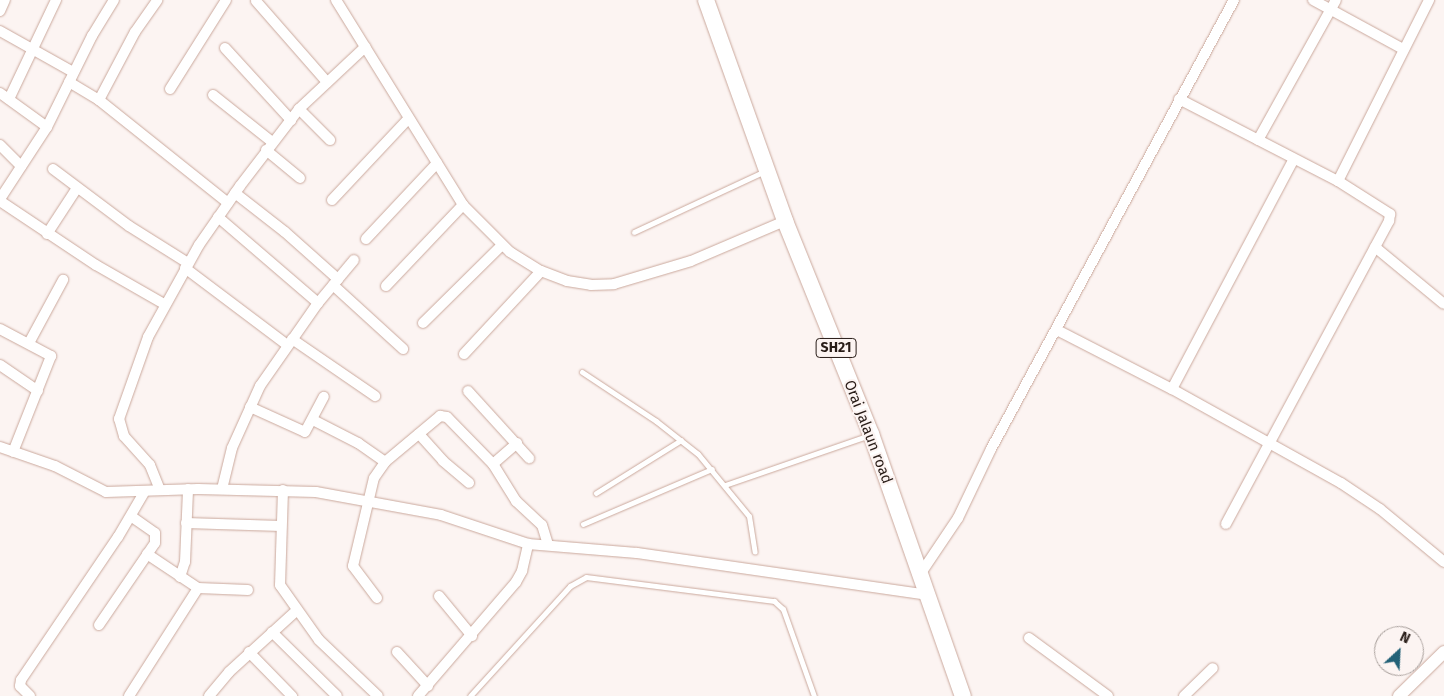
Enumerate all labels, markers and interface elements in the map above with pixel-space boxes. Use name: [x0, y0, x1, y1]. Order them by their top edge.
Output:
road number: SH21: [815, 336, 857, 359]
street label: Orai Jalaun road: [840, 378, 896, 486]
north arrow: [1374, 626, 1424, 676]
text: N: [1397, 628, 1413, 648]

